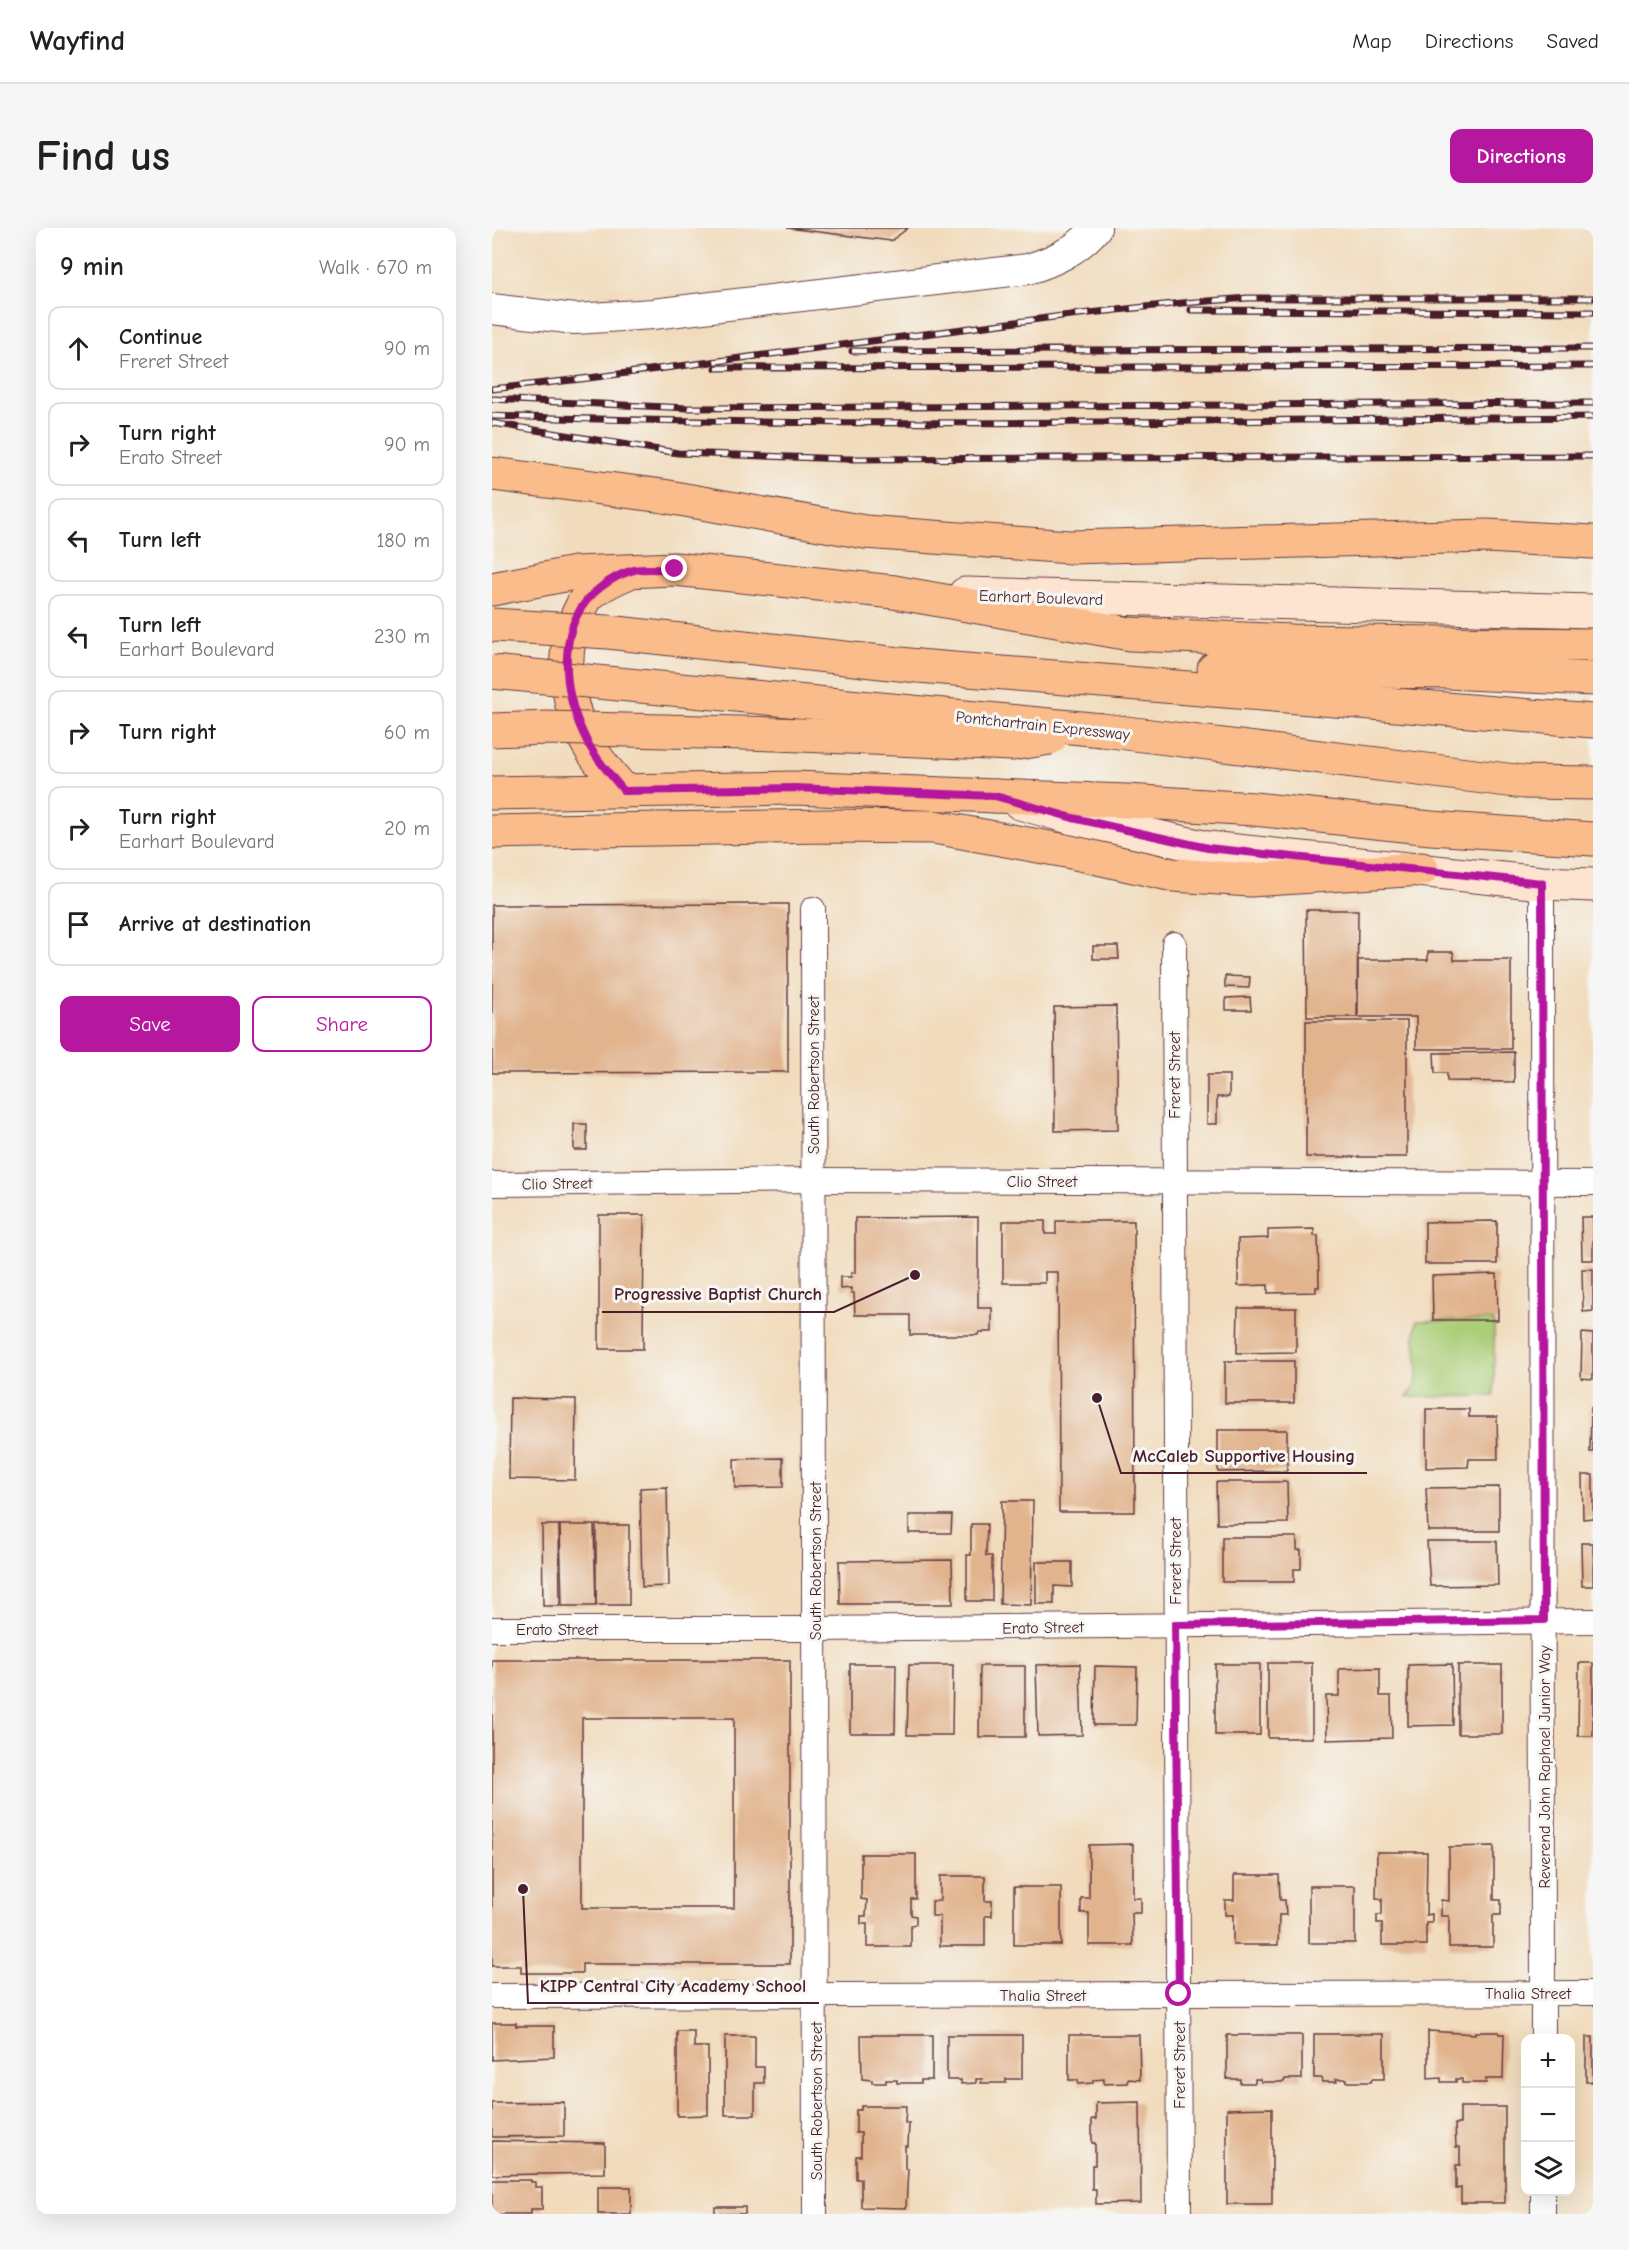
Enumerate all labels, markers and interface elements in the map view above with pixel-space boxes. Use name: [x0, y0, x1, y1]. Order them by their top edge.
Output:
text: Wayfind: [30, 25, 125, 57]
text: Map: [1352, 29, 1392, 53]
text: Directions: [1425, 29, 1514, 53]
text: Saved: [1547, 29, 1599, 53]
button: Directions: [1450, 129, 1593, 183]
text: Find us: [36, 132, 170, 181]
text: 9 min: [60, 252, 124, 282]
text: Walk · 670 m: [319, 256, 432, 279]
text: Continue: [119, 324, 202, 350]
icon: ahead: [62, 332, 95, 365]
text: 90 m: [384, 337, 430, 360]
text: Freret Street: [119, 350, 228, 373]
text: Turn right: [119, 420, 216, 446]
icon: right: [62, 428, 95, 461]
text: 90 m: [384, 433, 430, 456]
text: Erato Street: [119, 446, 221, 469]
icon: left: [62, 524, 95, 557]
text: Turn left: [119, 527, 201, 553]
text: 180 m: [376, 529, 430, 552]
route end: [661, 555, 687, 581]
street label: Earhart Boulevard: [978, 587, 1103, 609]
text: Turn left: [119, 612, 201, 638]
icon: left: [62, 620, 95, 653]
text: 230 m: [374, 625, 430, 648]
text: Earhart Boulevard: [119, 638, 275, 661]
street label: Pontchartrain Expressway: [955, 708, 1132, 744]
icon: right: [62, 716, 95, 749]
text: Turn right: [119, 719, 216, 745]
text: 60 m: [384, 721, 430, 744]
text: Turn right: [119, 804, 216, 830]
icon: right: [62, 812, 95, 845]
text: 20 m: [384, 817, 430, 840]
text: Earhart Boulevard: [119, 830, 275, 853]
icon: arrive: [62, 908, 95, 941]
text: Arrive at destination: [119, 911, 311, 937]
street label: South Robertson Street: [805, 995, 823, 1154]
button: Save: [60, 996, 240, 1052]
button: Share: [252, 996, 432, 1052]
street label: Freret Street: [1166, 1031, 1184, 1119]
street label: Clio Street: [1007, 1173, 1078, 1191]
street label: Clio Street: [521, 1174, 593, 1194]
callout: Progressive Baptist Church: [602, 1276, 834, 1312]
text: Progressive Baptist Church: [614, 1284, 822, 1305]
callout: McCaleb Supportive Housing: [1121, 1437, 1367, 1473]
text: McCaleb Supportive Housing: [1133, 1446, 1355, 1467]
street label: South Robertson Street: [807, 1481, 825, 1640]
street label: Freret Street: [1167, 1517, 1185, 1605]
street label: Erato Street: [1002, 1618, 1085, 1638]
street label: Erato Street: [516, 1621, 598, 1639]
street label: Reverend John Raphael Junior Way: [1536, 1645, 1554, 1889]
callout: KIPP Central City Academy School: [528, 1967, 819, 2003]
text: KIPP Central City Academy School: [540, 1976, 806, 1997]
route start: [1165, 1980, 1191, 2006]
street label: Thalia Street: [1485, 1985, 1571, 2003]
street label: Thalia Street: [1000, 1987, 1086, 2005]
street label: South Robertson Street: [808, 2021, 826, 2180]
street label: Freret Street: [1171, 2021, 1189, 2109]
map controls: [1521, 2034, 1575, 2196]
button: +: [1521, 2034, 1575, 2088]
button: −: [1521, 2088, 1575, 2142]
button: layers: [1521, 2142, 1575, 2196]

